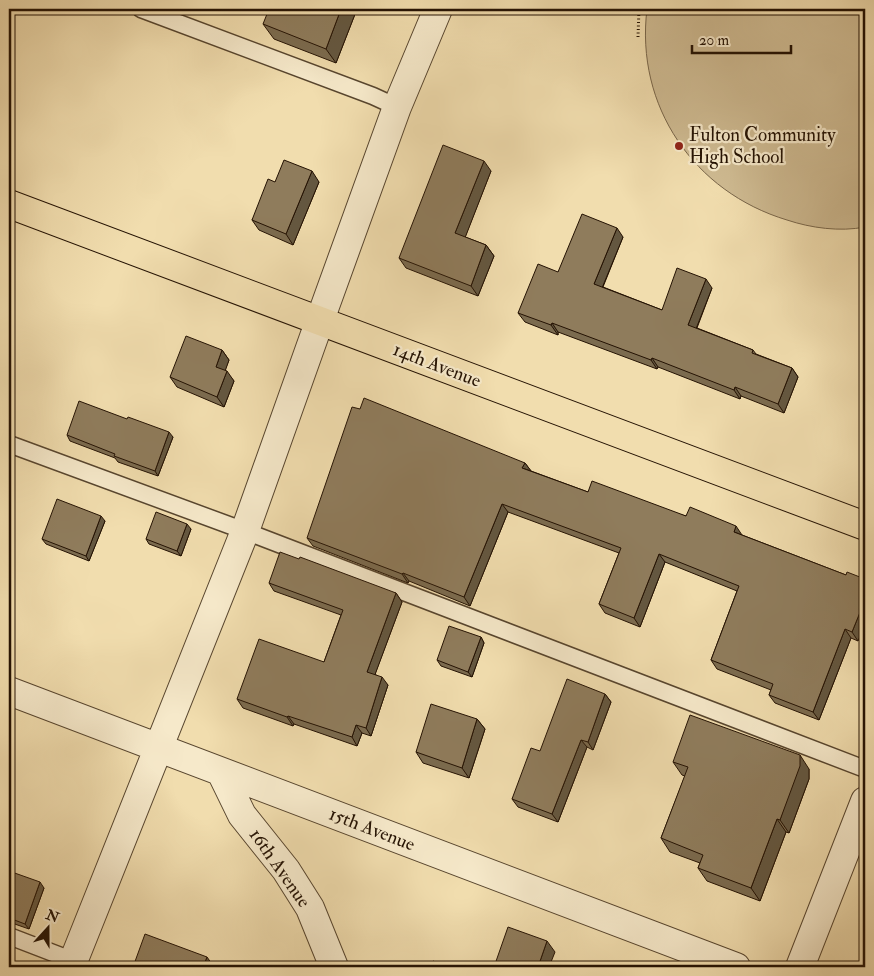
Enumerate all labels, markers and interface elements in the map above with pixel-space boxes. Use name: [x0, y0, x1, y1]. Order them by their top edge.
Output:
scale bar: [692, 22, 790, 54]
text: 20 m: [699, 31, 729, 50]
place label: Fulton Community High School: [689, 123, 836, 169]
marker: Fulton Community High School: [673, 140, 685, 152]
street label: 14th Avenue: [390, 337, 484, 393]
street label: 15th Avenue: [326, 802, 418, 856]
street label: 16th Avenue: [244, 824, 316, 912]
north arrow: [22, 904, 72, 954]
text: N: [43, 906, 62, 927]

